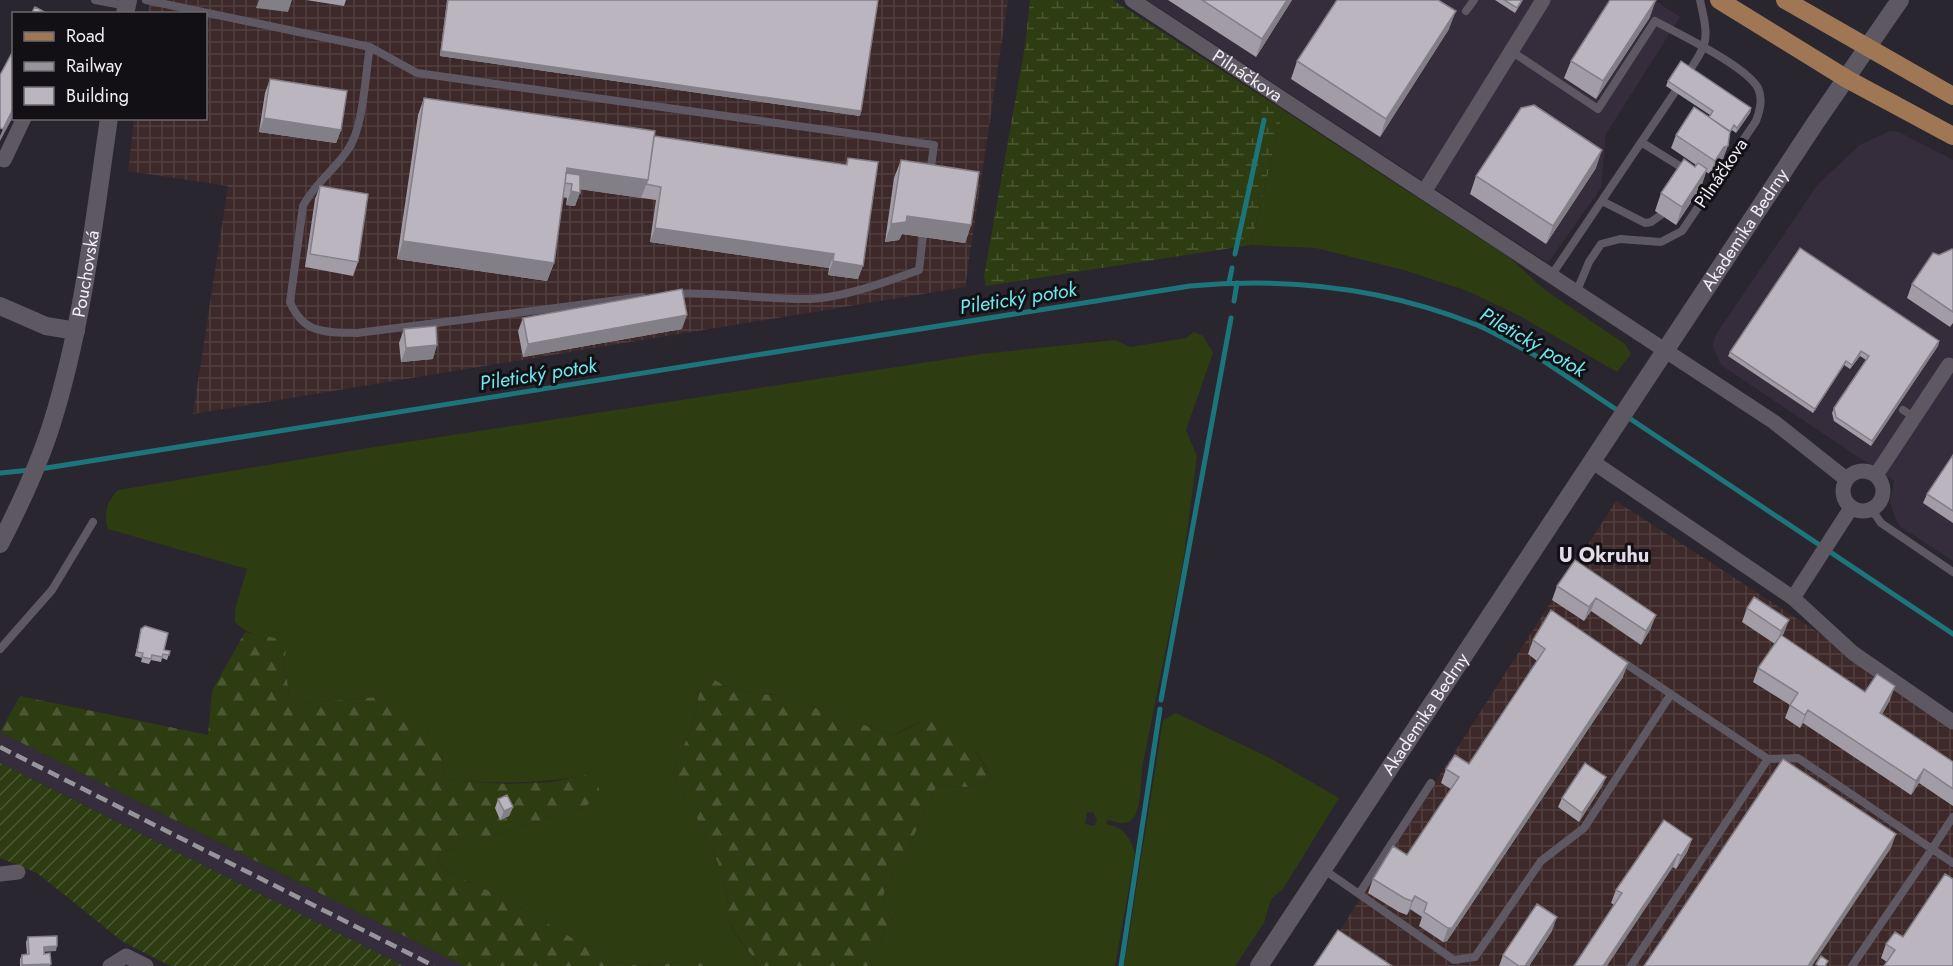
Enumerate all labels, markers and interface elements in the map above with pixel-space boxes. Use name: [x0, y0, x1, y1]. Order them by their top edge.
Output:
legend: [12, 12, 207, 120]
text: Road: [66, 23, 105, 49]
street label: Pilnáčkova: [1207, 43, 1288, 108]
text: Railway: [66, 53, 122, 79]
text: Building: [66, 83, 129, 109]
street label: Pilnáčkova: [1688, 133, 1754, 213]
street label: Akademika Bedrny: [1695, 163, 1795, 296]
street label: Pouchovská: [66, 228, 106, 320]
water label: Piletický potok: [958, 275, 1080, 322]
water label: Piletický potok: [1474, 300, 1592, 385]
water label: Piletický potok: [478, 351, 600, 398]
district label: U Okruhu: [1559, 541, 1649, 570]
street label: Akademika Bedrny: [1375, 648, 1475, 780]

